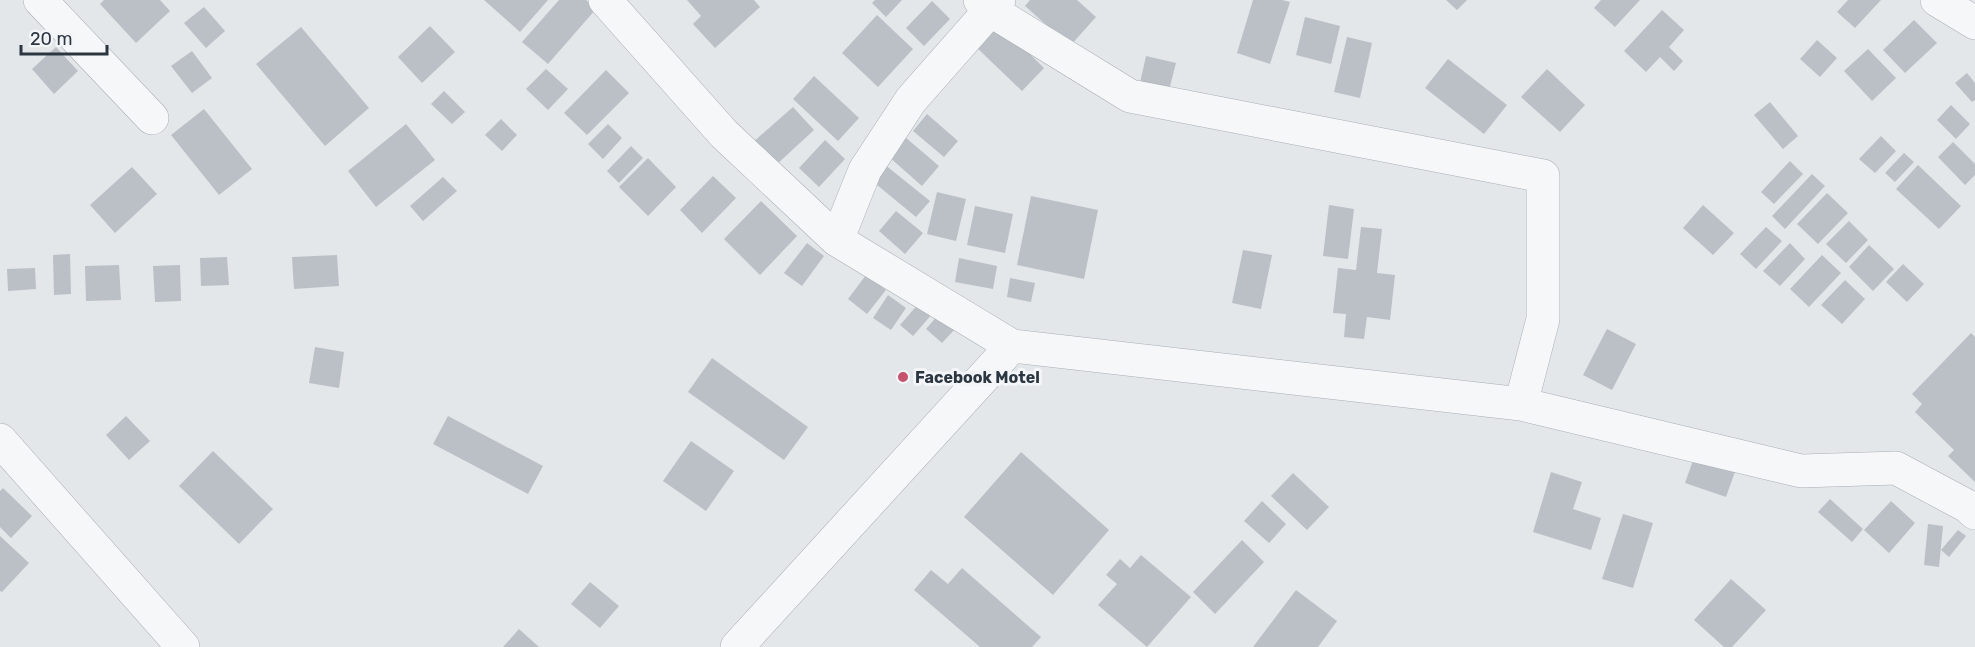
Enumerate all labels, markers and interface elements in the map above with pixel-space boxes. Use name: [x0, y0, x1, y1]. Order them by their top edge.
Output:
scale bar: [21, 18, 106, 56]
text: 20 m: [30, 28, 72, 50]
place label: Facebook Motel: [915, 368, 1040, 387]
marker: Facebook Motel: [896, 370, 910, 384]

